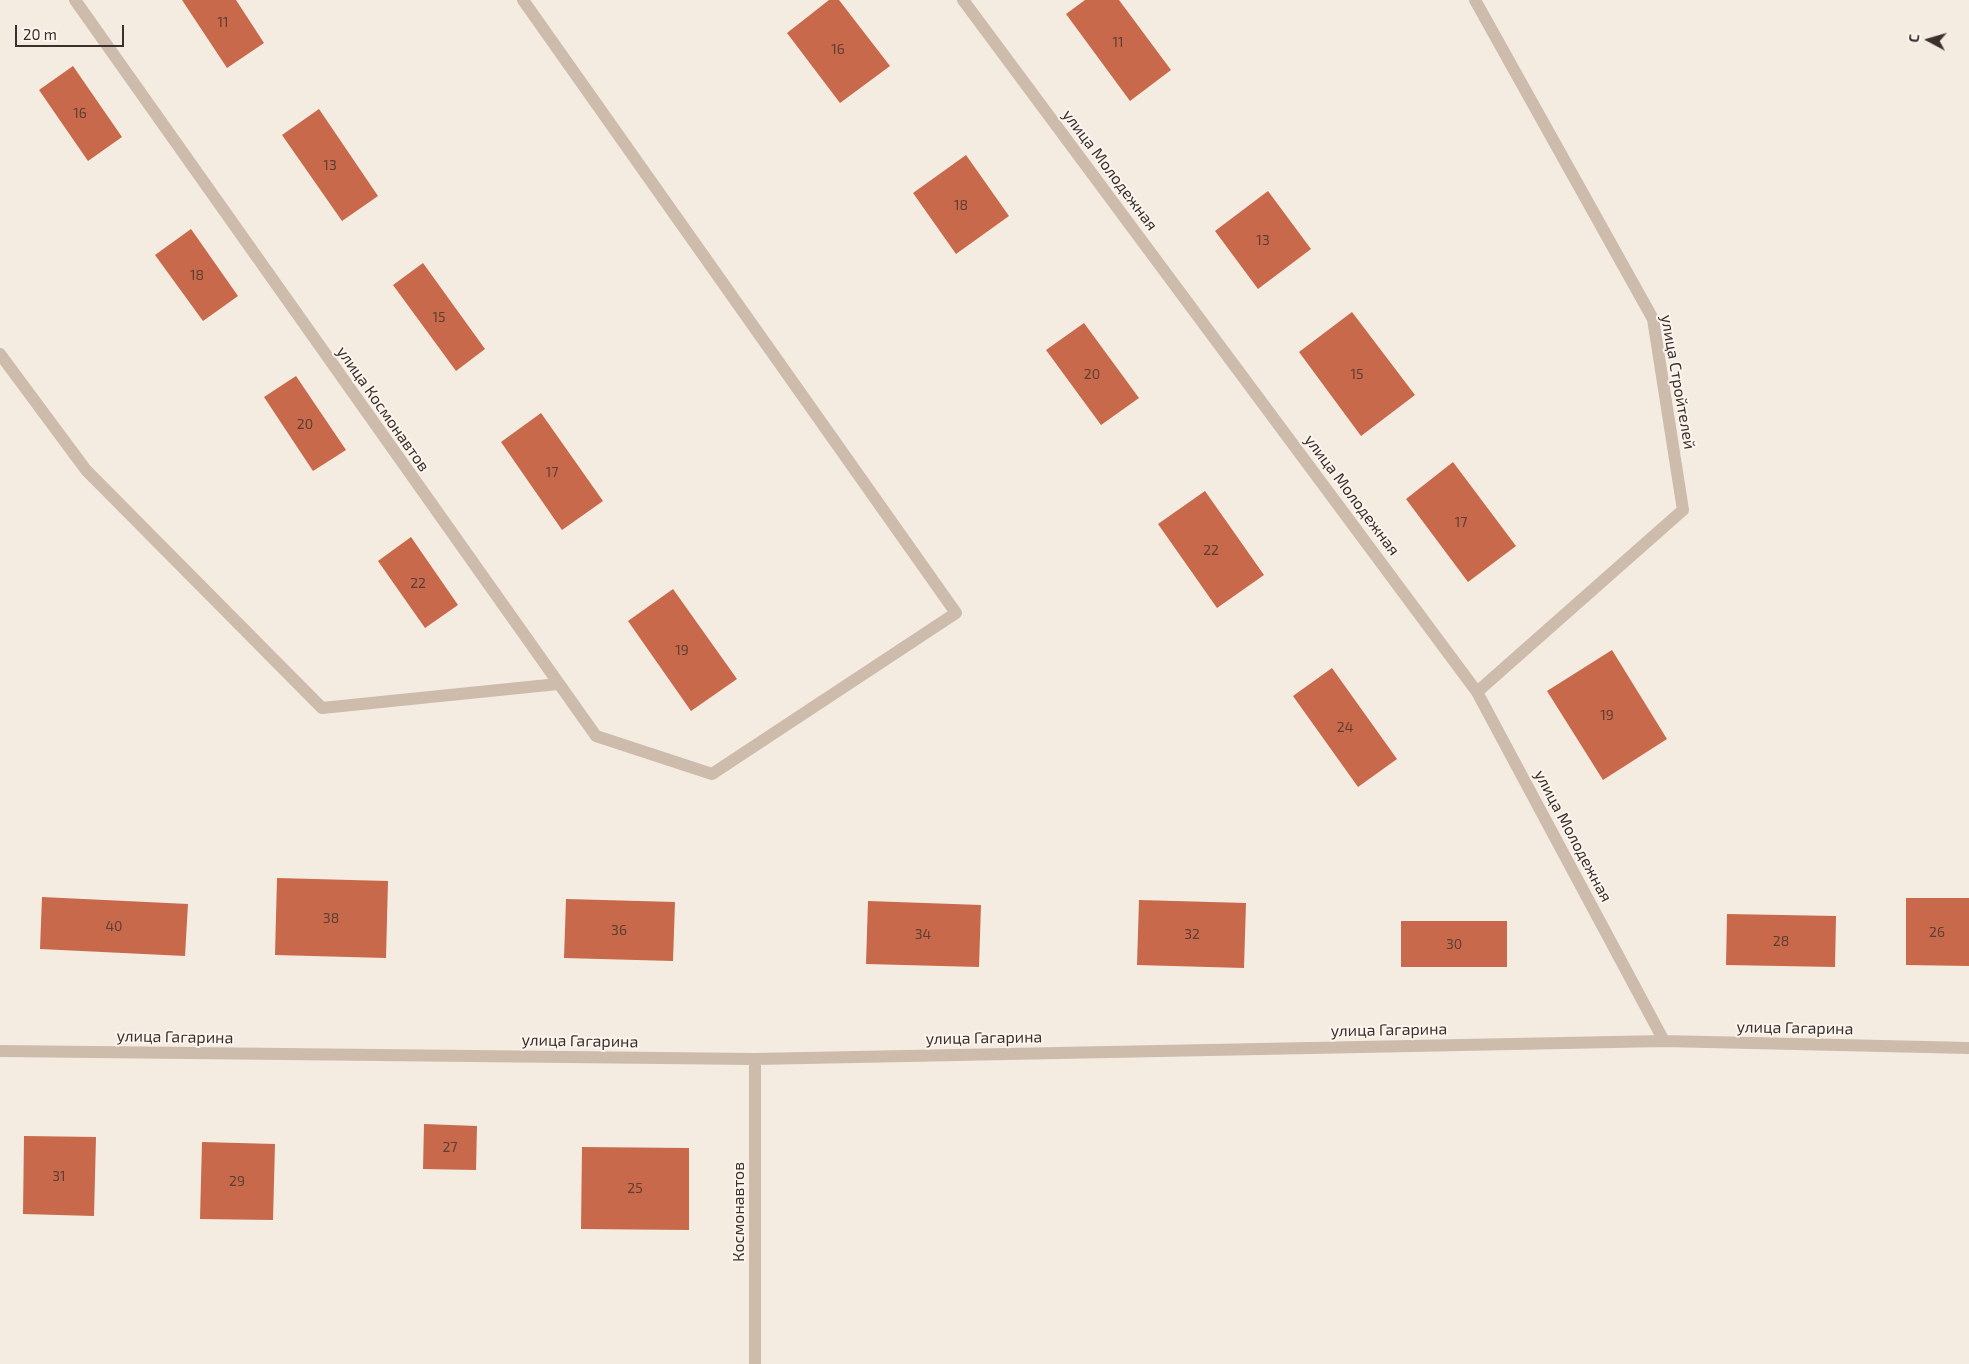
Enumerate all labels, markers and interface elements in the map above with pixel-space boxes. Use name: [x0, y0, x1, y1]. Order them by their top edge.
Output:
house number: 11: [217, 14, 229, 30]
scale bar: [18, 15, 126, 47]
north arrow: [1904, 15, 1954, 65]
text: 20 m: [23, 25, 57, 43]
text: С: [1905, 33, 1922, 43]
house number: 11: [1112, 34, 1124, 50]
house number: 16: [831, 41, 845, 57]
house number: 16: [73, 105, 87, 121]
street label: улица Молодежная: [1058, 106, 1162, 234]
house number: 13: [323, 157, 337, 173]
house number: 18: [954, 197, 968, 213]
house number: 13: [1256, 232, 1270, 248]
house number: 18: [190, 267, 204, 283]
house number: 15: [432, 309, 446, 325]
street label: улица Стройтелей: [1657, 313, 1699, 451]
street label: улица Космонавтов: [333, 343, 433, 475]
house number: 20: [1084, 366, 1100, 382]
house number: 15: [1350, 366, 1364, 382]
house number: 20: [297, 416, 313, 432]
street label: улица Молодежная: [1300, 431, 1404, 559]
house number: 17: [546, 464, 558, 480]
house number: 17: [1455, 514, 1467, 530]
house number: 22: [1203, 542, 1219, 558]
house number: 22: [410, 575, 426, 591]
house number: 19: [675, 642, 689, 658]
house number: 19: [1600, 707, 1614, 723]
house number: 24: [1337, 719, 1353, 735]
street label: улица Молодежная: [1530, 767, 1616, 905]
house number: 38: [323, 910, 339, 926]
house number: 40: [105, 918, 123, 934]
house number: 36: [611, 922, 627, 938]
house number: 26: [1929, 924, 1945, 940]
house number: 34: [915, 926, 931, 942]
house number: 32: [1184, 926, 1200, 942]
house number: 28: [1773, 933, 1789, 949]
house number: 30: [1446, 936, 1462, 952]
street label: улица Гагарина: [1737, 1017, 1853, 1039]
street label: улица Гагарина: [1331, 1019, 1447, 1041]
street label: улица Гагарина: [117, 1026, 233, 1048]
street label: улица Гагарина: [926, 1027, 1042, 1049]
street label: улица Гагарина: [522, 1030, 638, 1052]
house number: 27: [442, 1139, 458, 1155]
street label: Космонавтов: [729, 1162, 749, 1262]
house number: 31: [52, 1168, 66, 1184]
house number: 29: [229, 1173, 245, 1189]
house number: 25: [627, 1180, 643, 1196]

